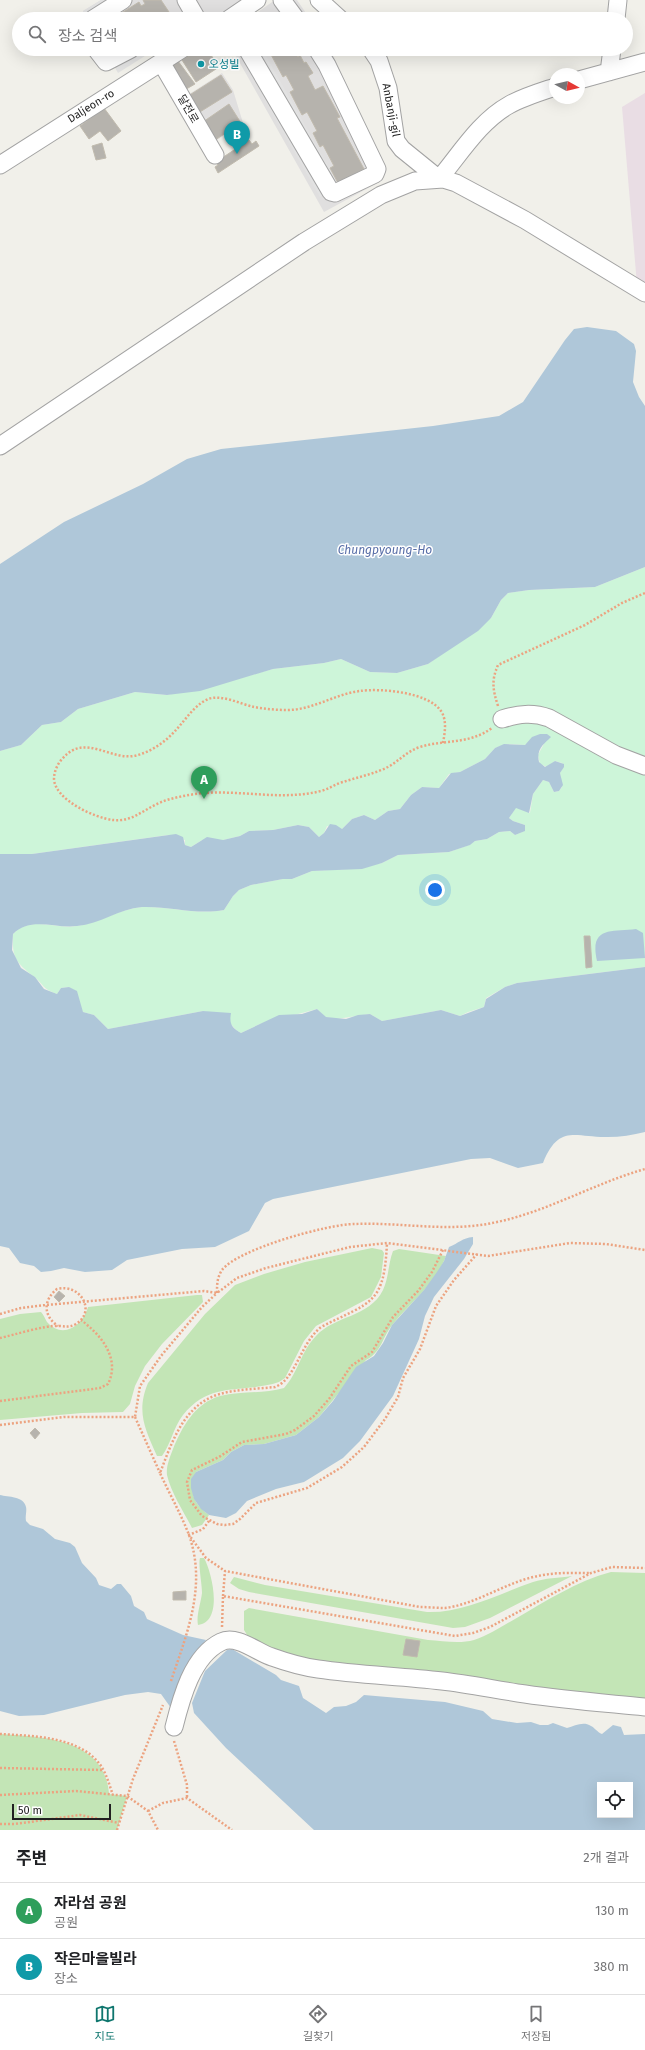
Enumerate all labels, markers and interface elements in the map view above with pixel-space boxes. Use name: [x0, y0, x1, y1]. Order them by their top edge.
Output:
search box: [12, 12, 633, 56]
icon: search: [26, 23, 48, 45]
text: 장소 검색: [58, 27, 117, 45]
place label: 오성빌: [209, 58, 239, 71]
marker: 오성빌: [196, 59, 206, 69]
north arrow: [549, 68, 585, 104]
street label: Anbanji-gil: [379, 82, 403, 138]
street label: Daljeon-ro: [65, 86, 117, 126]
street label: 달전로: [175, 93, 201, 125]
pin: B: [224, 121, 250, 154]
water label: Chungpyoung-Ho: [338, 543, 432, 557]
pin: A: [191, 766, 217, 799]
your location: [425, 880, 445, 900]
map controls: [597, 1782, 633, 1818]
button: locate: [597, 1782, 633, 1818]
scale bar: [12, 1802, 111, 1821]
text: 50 m: [18, 1804, 42, 1817]
text: 주변: [16, 1848, 47, 1869]
text: 2개 결과: [583, 1850, 629, 1865]
text: 자라섬 공원: [54, 1894, 127, 1912]
text: A: [25, 1903, 33, 1918]
text: 130 m: [595, 1903, 629, 1918]
text: 공원: [54, 1915, 78, 1930]
text: 작은마을빌라: [54, 1950, 137, 1968]
text: B: [25, 1959, 33, 1974]
text: 380 m: [594, 1959, 629, 1974]
text: 장소: [54, 1971, 78, 1986]
tab: 지도: [94, 2003, 116, 2043]
tab: 길찾기: [303, 2003, 333, 2043]
tab: 저장됨: [521, 2003, 551, 2043]

